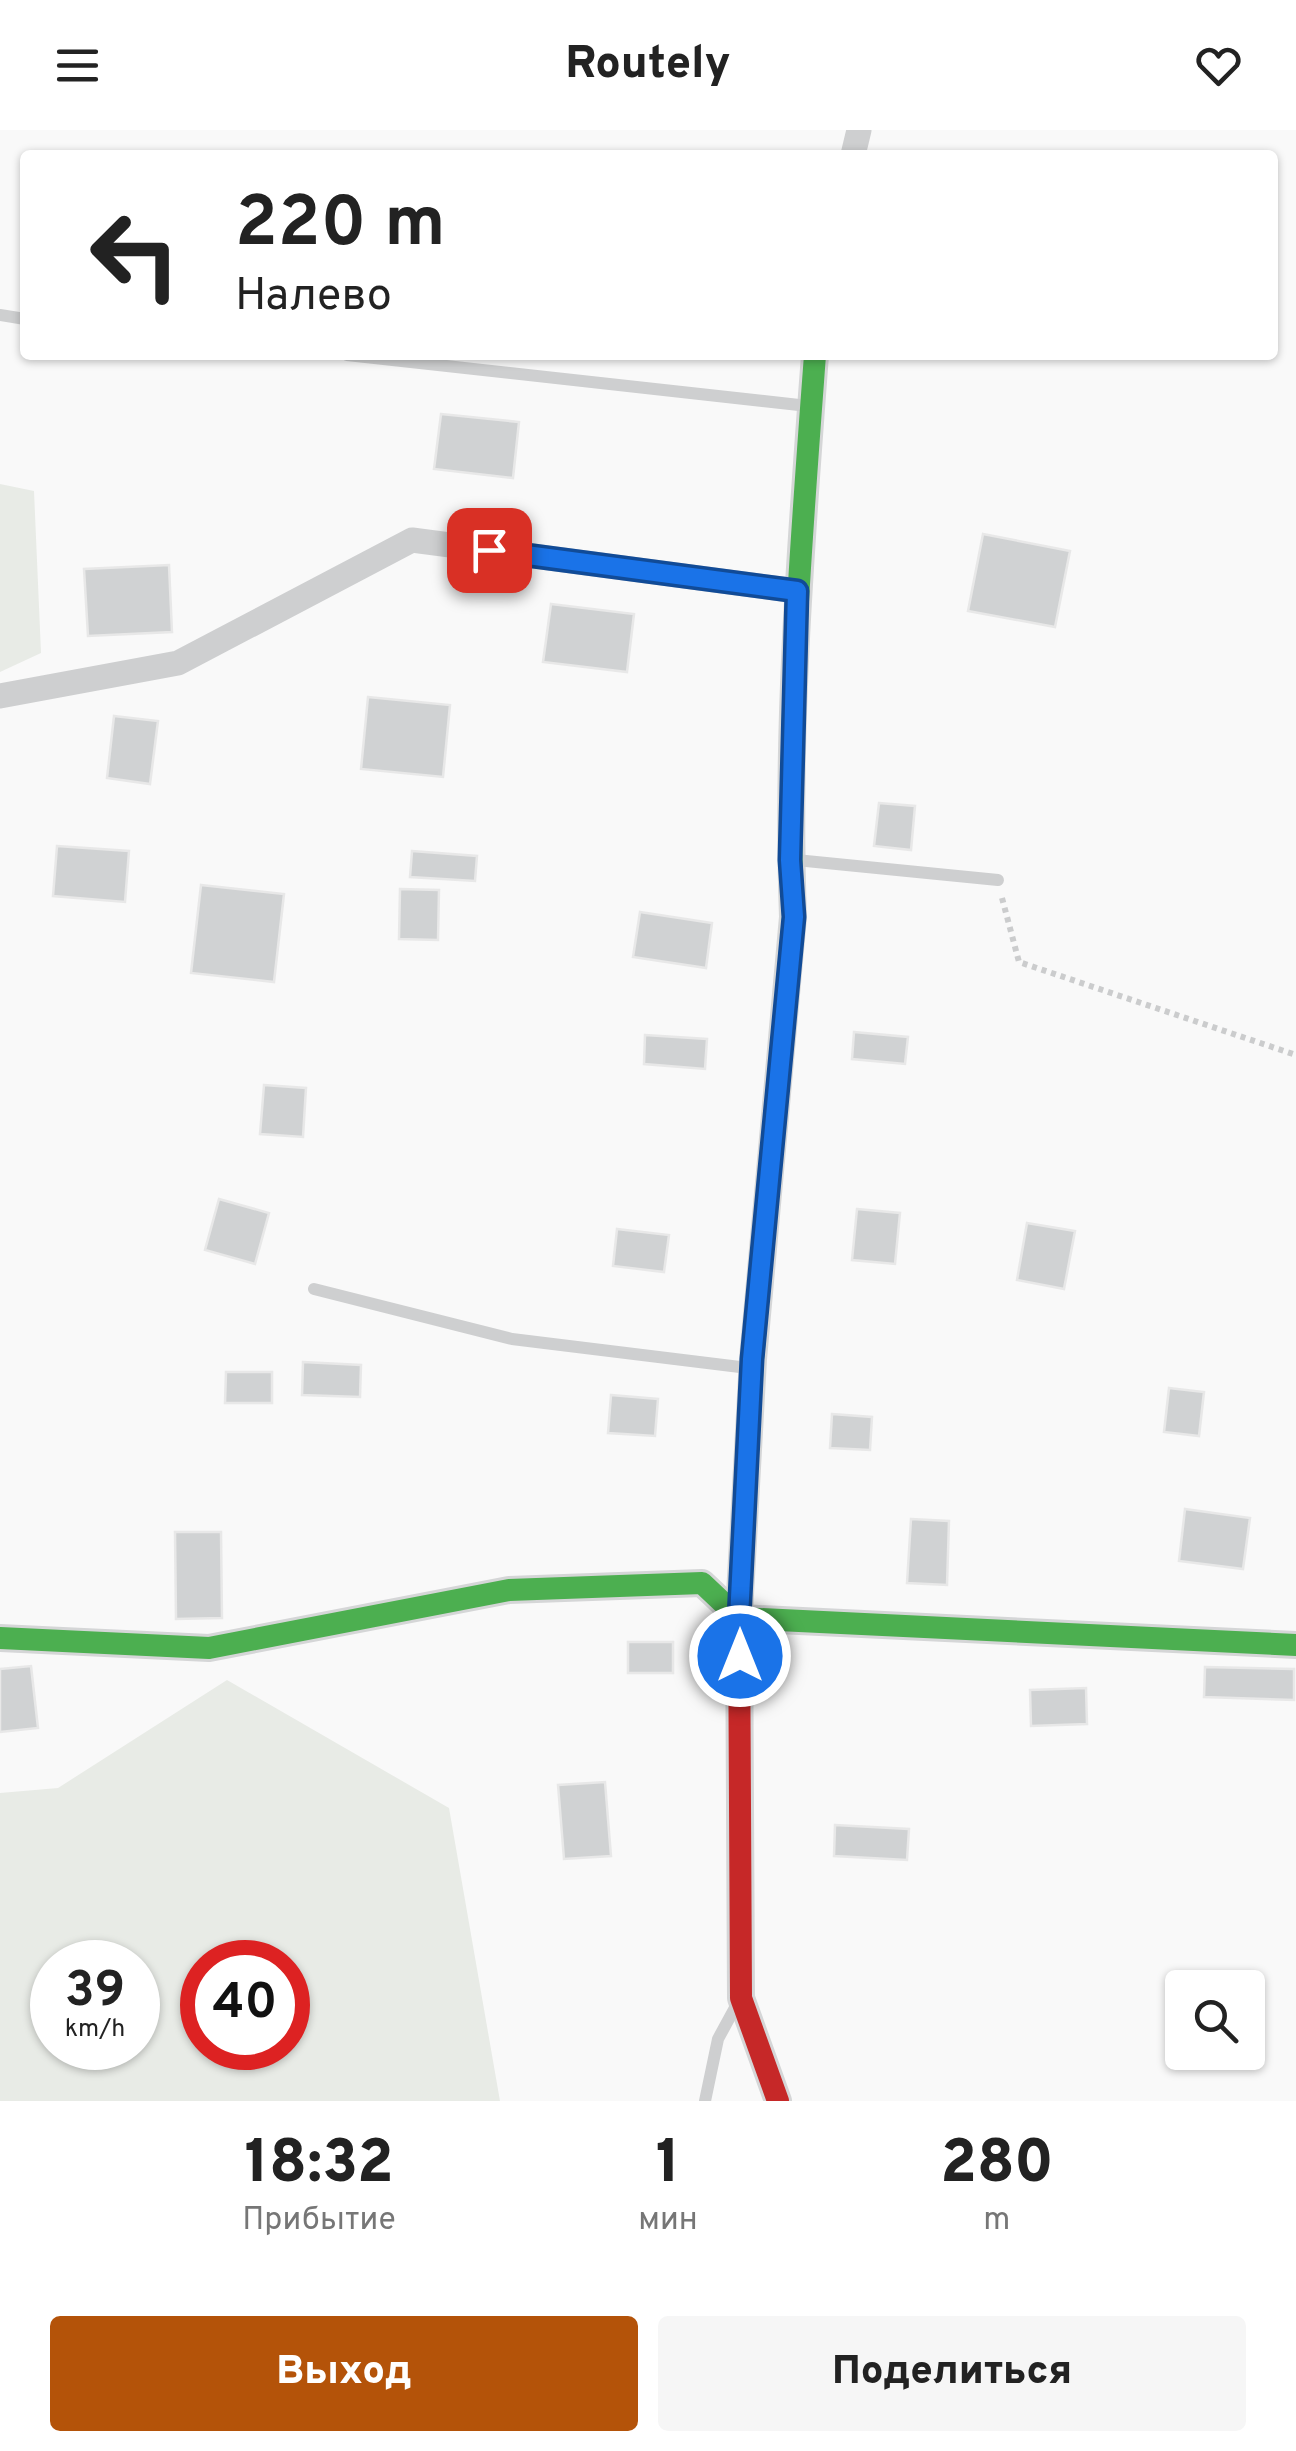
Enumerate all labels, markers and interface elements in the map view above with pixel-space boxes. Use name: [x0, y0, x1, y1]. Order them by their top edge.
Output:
text: Routely: [565, 37, 731, 94]
icon: menu: [50, 38, 105, 93]
icon: heart: [1191, 38, 1246, 93]
text: 220 m: [235, 182, 445, 271]
icon: left: [70, 190, 200, 320]
text: Налево: [235, 269, 392, 326]
pin: [447, 508, 532, 593]
icon: arrive: [462, 523, 517, 578]
position arrow: [688, 1604, 792, 1708]
speed limit sign: 40: [180, 1940, 310, 2070]
text: 39: [65, 1961, 125, 2024]
map controls: [1165, 1970, 1265, 2070]
button: search: [1165, 1970, 1265, 2070]
text: km/h: [65, 2014, 125, 2046]
text: 18:32: [245, 2128, 394, 2204]
text: 1: [656, 2128, 680, 2204]
text: 280: [940, 2128, 1054, 2204]
text: Прибытие: [242, 2201, 396, 2241]
text: мин: [638, 2201, 698, 2241]
text: m: [983, 2201, 1010, 2241]
button: Выход: [50, 2316, 638, 2431]
button: Поделиться: [658, 2316, 1246, 2431]

